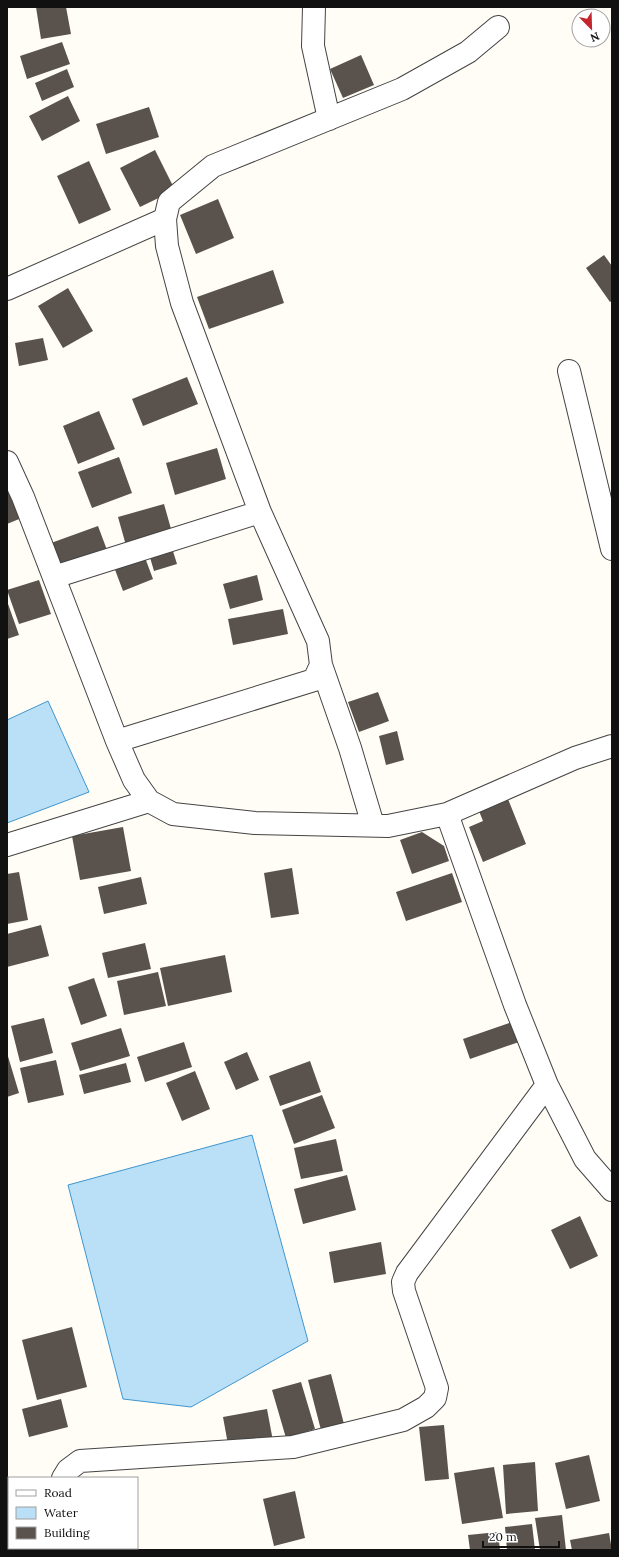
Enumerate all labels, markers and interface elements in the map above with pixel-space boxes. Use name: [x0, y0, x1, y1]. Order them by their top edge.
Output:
north arrow: [571, 8, 611, 48]
text: N: [588, 29, 602, 46]
legend: [8, 1477, 138, 1549]
text: Road: [44, 1485, 72, 1500]
text: Water: [44, 1505, 79, 1520]
scale bar: [483, 1523, 559, 1549]
text: Building: [44, 1525, 90, 1540]
text: 20 m: [489, 1529, 517, 1544]

